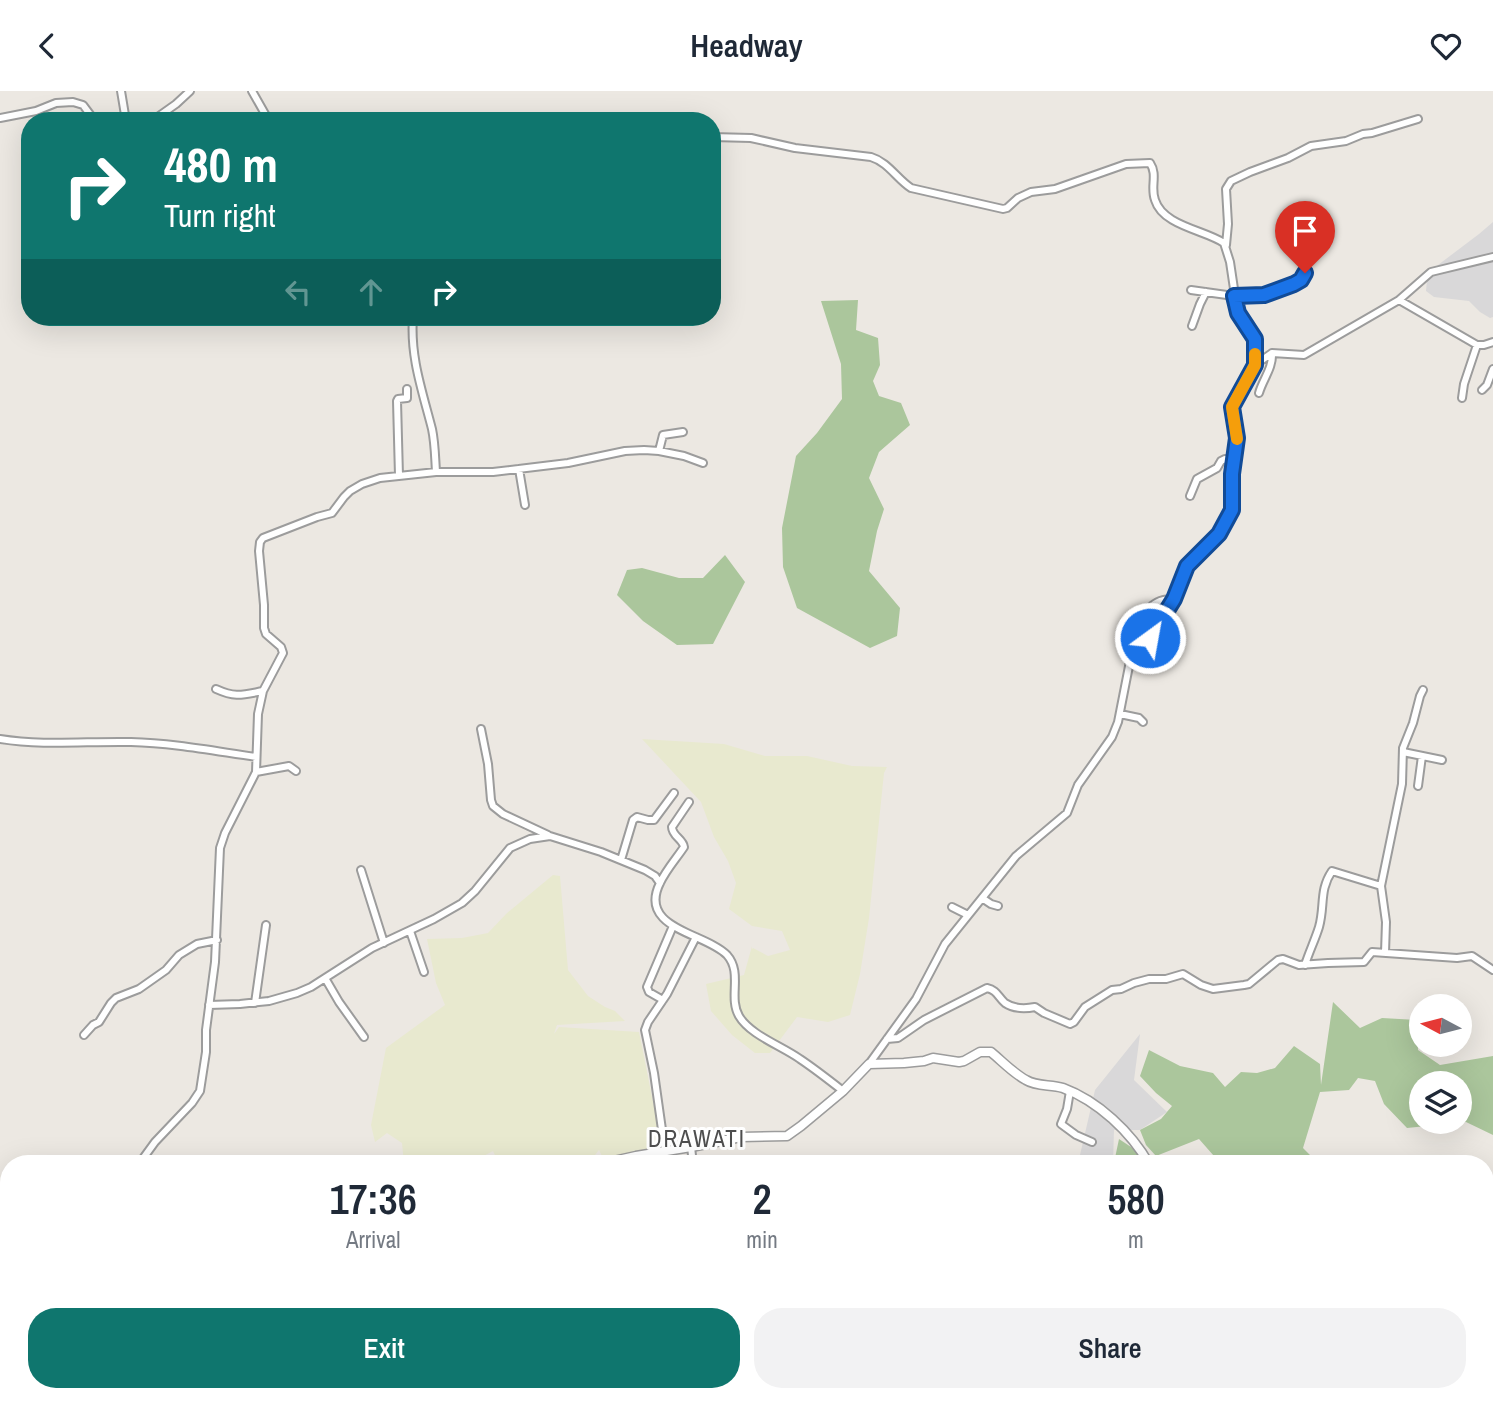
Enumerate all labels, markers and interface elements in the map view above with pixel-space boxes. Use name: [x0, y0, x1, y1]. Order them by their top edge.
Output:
text: Headway: [690, 24, 803, 67]
icon: back: [28, 27, 66, 65]
icon: heart: [1427, 27, 1465, 65]
text: 480 m: [164, 131, 278, 197]
icon: right: [49, 140, 140, 231]
text: Turn right: [164, 194, 276, 237]
pin: [1275, 201, 1335, 273]
icon: arrive: [1286, 212, 1324, 250]
icon: left: [279, 273, 317, 311]
icon: ahead: [352, 273, 390, 311]
icon: right: [425, 273, 463, 311]
position arrow: [1113, 601, 1187, 675]
north arrow: [1409, 994, 1472, 1057]
map controls: [1409, 994, 1472, 1134]
button: layers: [1409, 1071, 1472, 1134]
district label: DRAWATI: [648, 1123, 746, 1154]
text: 17:36: [329, 1171, 417, 1227]
text: 2: [752, 1171, 772, 1227]
text: 580: [1107, 1171, 1165, 1227]
text: Arrival: [346, 1224, 400, 1255]
text: min: [746, 1224, 778, 1255]
text: m: [1128, 1224, 1144, 1255]
button: Exit: [28, 1308, 740, 1388]
button: Share: [754, 1308, 1466, 1388]

